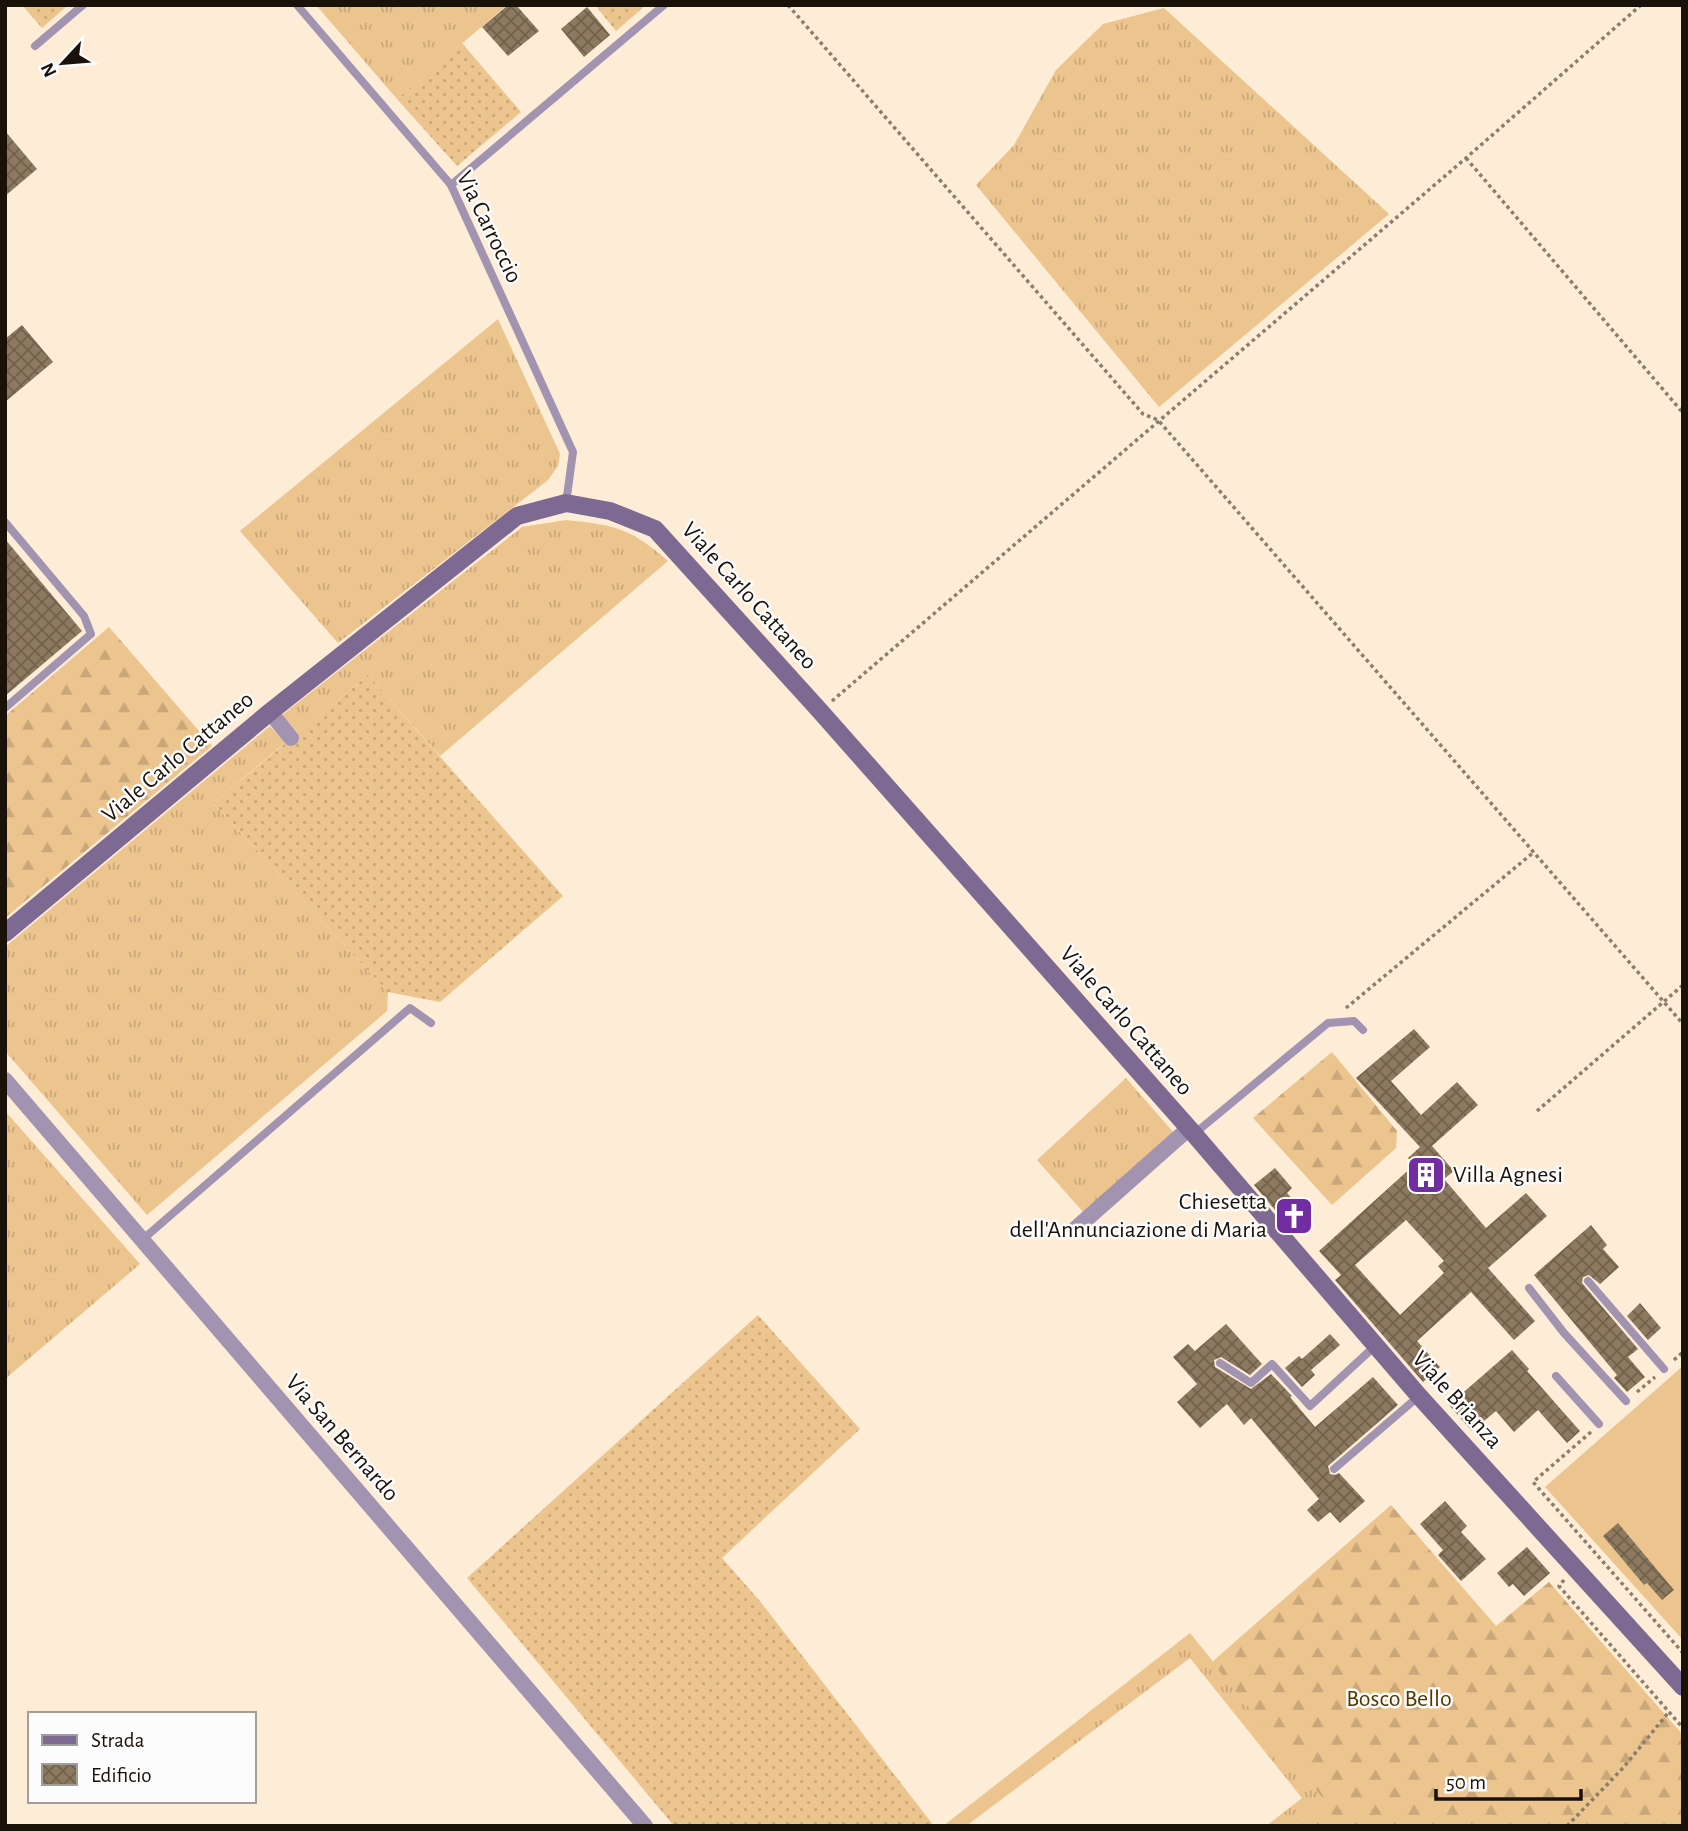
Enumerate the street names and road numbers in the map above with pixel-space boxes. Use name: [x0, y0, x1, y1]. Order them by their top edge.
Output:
street label: Via Carroccio: [452, 167, 526, 287]
street label: Viale Carlo Cattaneo: [677, 518, 821, 674]
street label: Viale Carlo Cattaneo: [98, 687, 258, 827]
street label: Viale Carlo Cattaneo: [1055, 942, 1197, 1100]
street label: Viale Brianza: [1407, 1347, 1507, 1453]
street label: Via San Bernardo: [281, 1370, 403, 1506]

